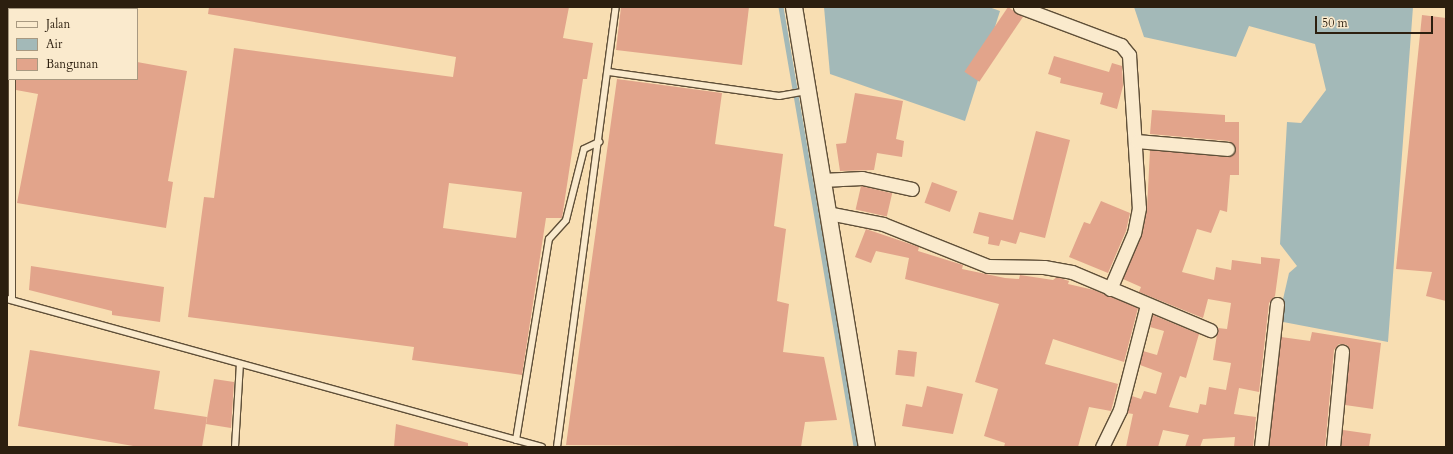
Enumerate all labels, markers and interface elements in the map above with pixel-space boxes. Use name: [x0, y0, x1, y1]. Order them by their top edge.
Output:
legend: [8, 8, 138, 80]
scale bar: [1317, 8, 1435, 34]
text: 50 m: [1322, 15, 1348, 31]
text: Jalan: [46, 16, 70, 32]
text: Air: [46, 36, 62, 52]
text: Bangunan: [46, 56, 98, 72]

